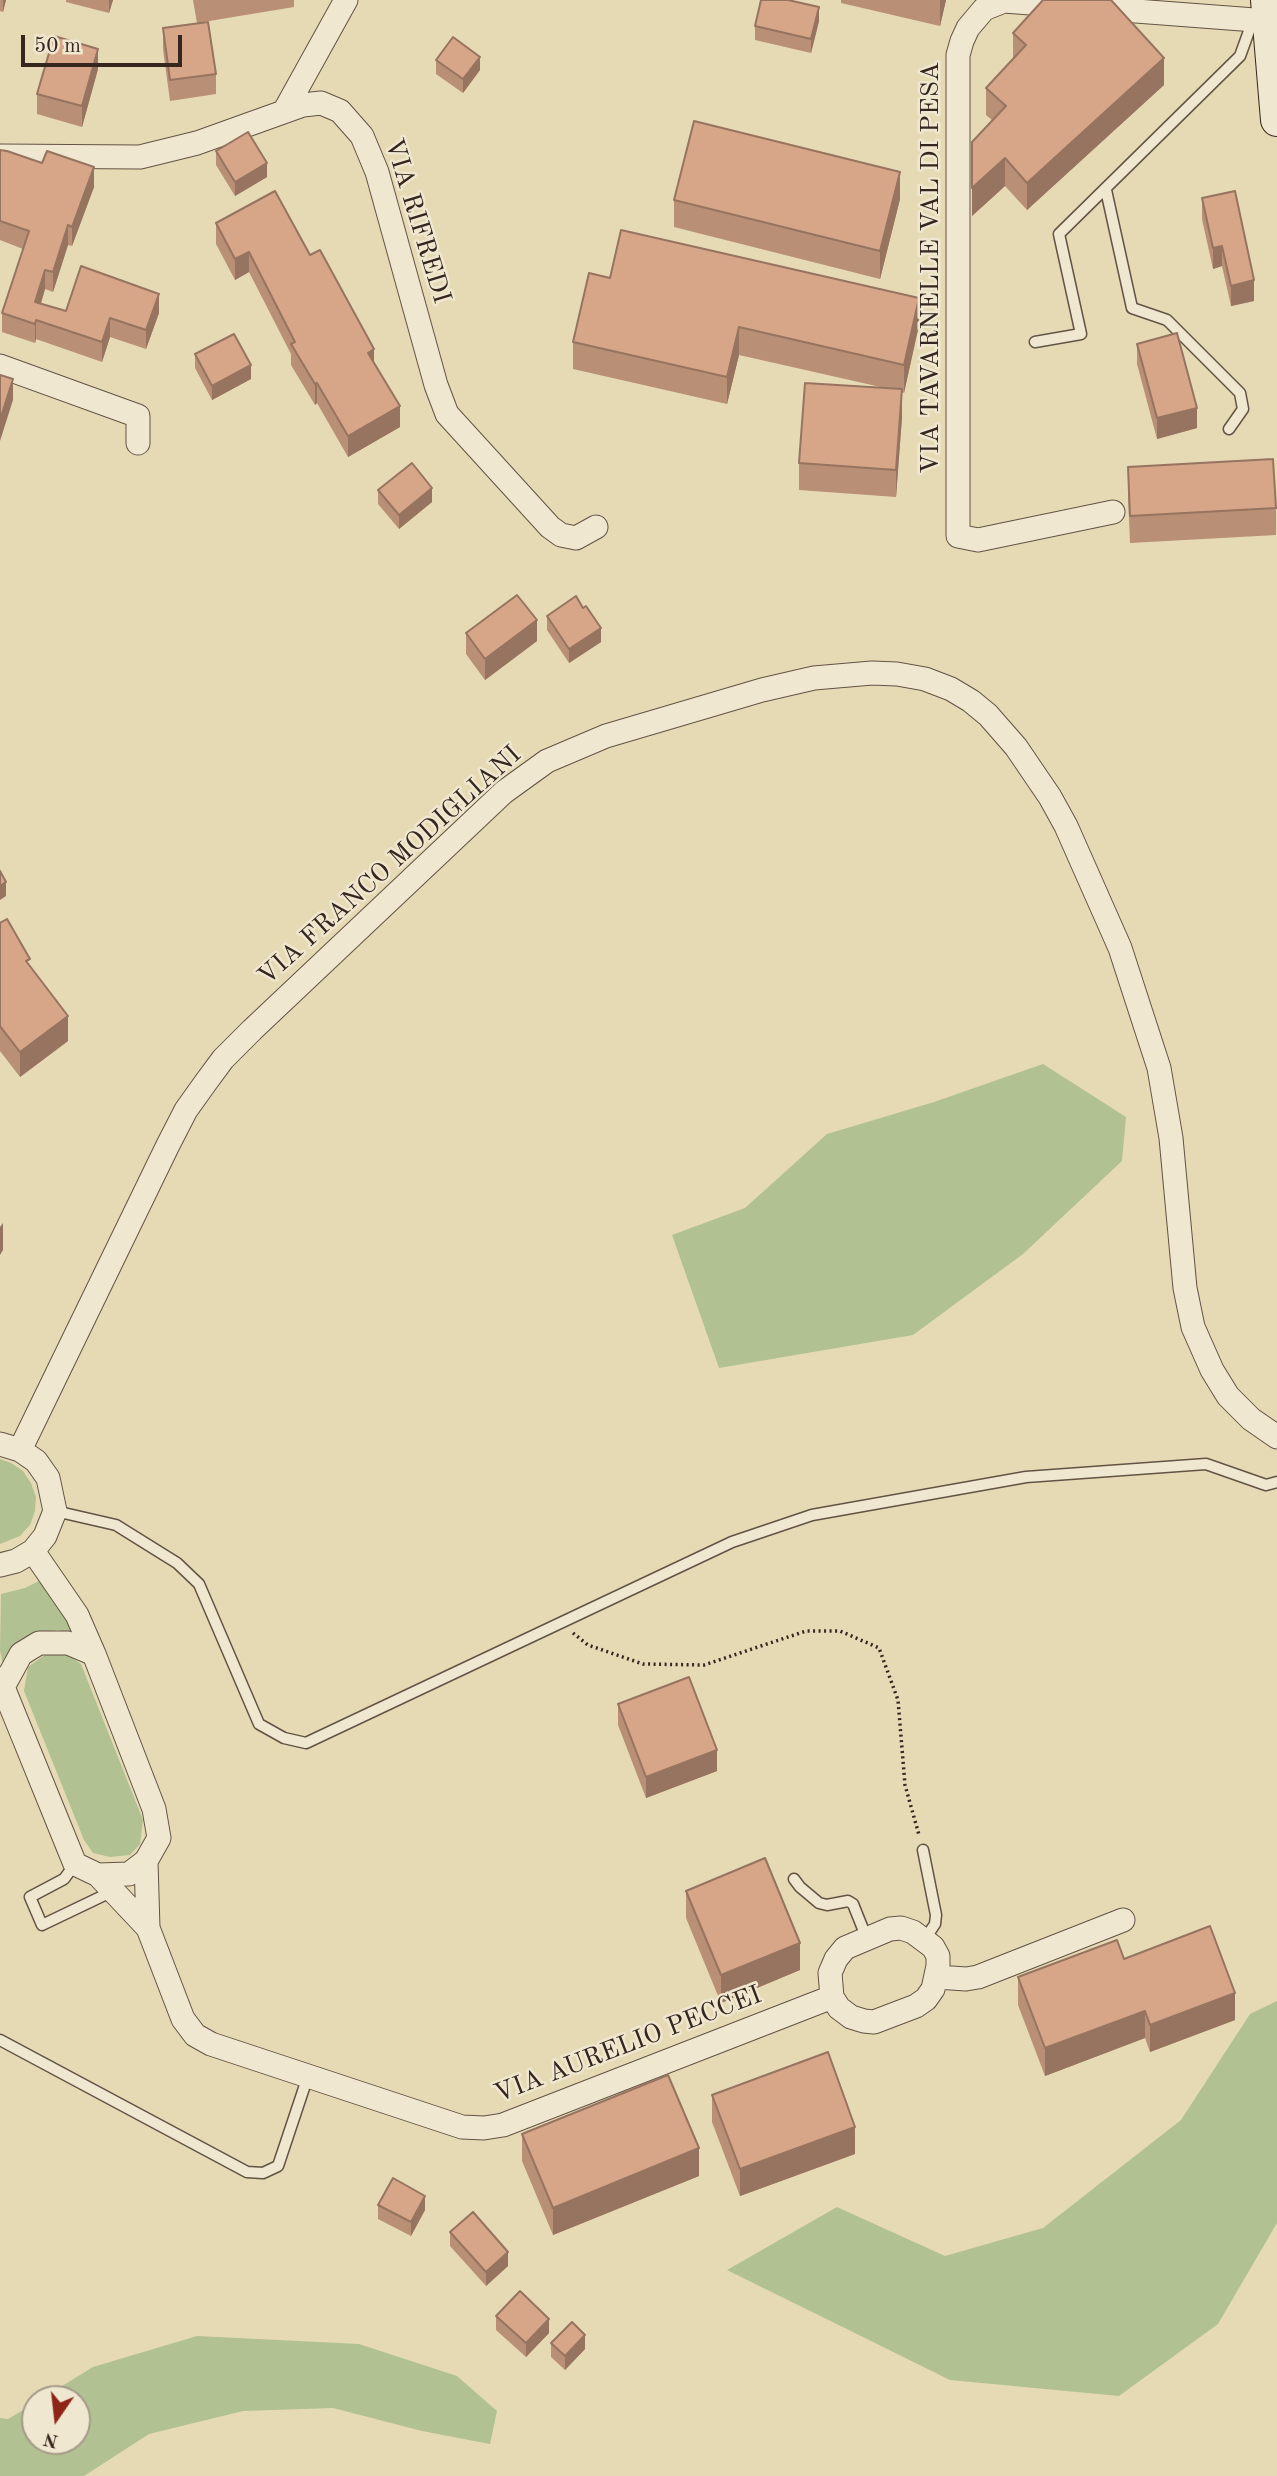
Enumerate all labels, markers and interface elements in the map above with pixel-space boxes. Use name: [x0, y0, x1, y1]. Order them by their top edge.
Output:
scale bar: [24, 21, 186, 65]
text: 50 m: [34, 36, 81, 57]
street label: VIA TAVARNELLE VAL DI PESA: [915, 62, 947, 474]
street label: VIA RIFREDI: [377, 135, 457, 307]
street label: VIA FRANCO MODIGLIANI: [252, 739, 528, 993]
street label: VIA AURELIO PECCEI: [490, 1980, 766, 2110]
north arrow: [21, 2385, 91, 2455]
text: N: [42, 2428, 61, 2450]

